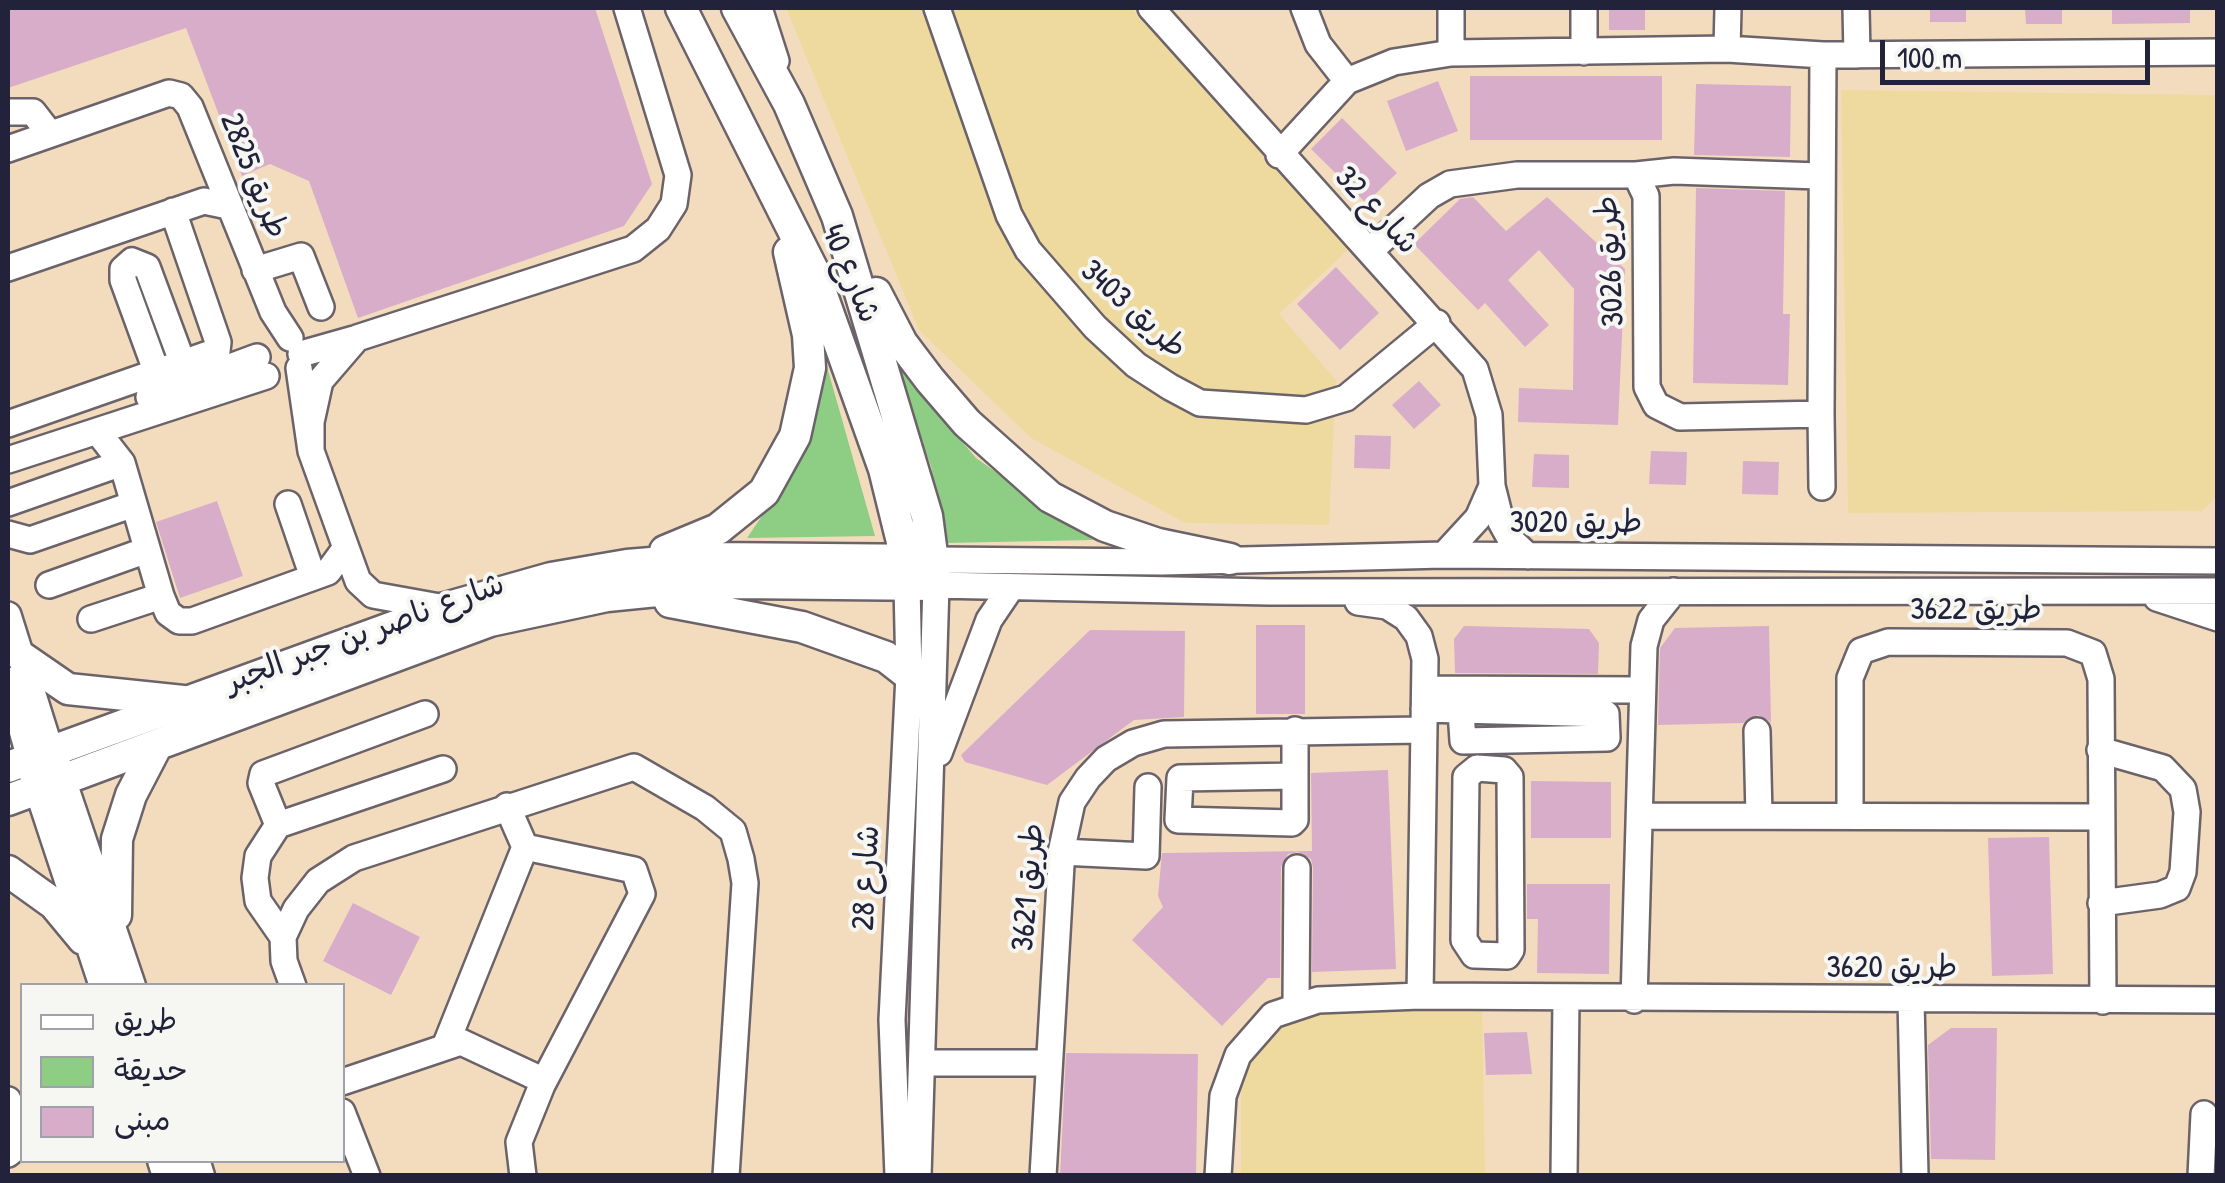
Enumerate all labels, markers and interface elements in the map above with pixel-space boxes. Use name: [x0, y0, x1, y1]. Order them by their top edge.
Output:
scale bar: [1885, 20, 2155, 82]
text: 100 m: [1897, 37, 1962, 77]
street label: طريق 2825: [210, 108, 296, 244]
street label: شارع 32: [1326, 159, 1426, 263]
street label: طريق 3026: [1588, 195, 1634, 327]
street label: شارع 40: [812, 219, 888, 329]
street label: طريق 3403: [1072, 252, 1194, 368]
street label: طريق 3020: [1510, 504, 1642, 542]
street label: شارع ناصر بن جبر الجبر: [220, 566, 510, 702]
street label: طريق 3622: [1910, 591, 2042, 629]
street label: طريق 3621: [1004, 821, 1054, 953]
street label: شارع 28: [845, 824, 889, 932]
street label: طريق 3620: [1827, 949, 1957, 987]
legend: [20, 983, 345, 1163]
text: طريق: [114, 999, 177, 1039]
text: حديقة: [114, 1049, 188, 1089]
text: مبنى: [114, 1099, 170, 1139]

